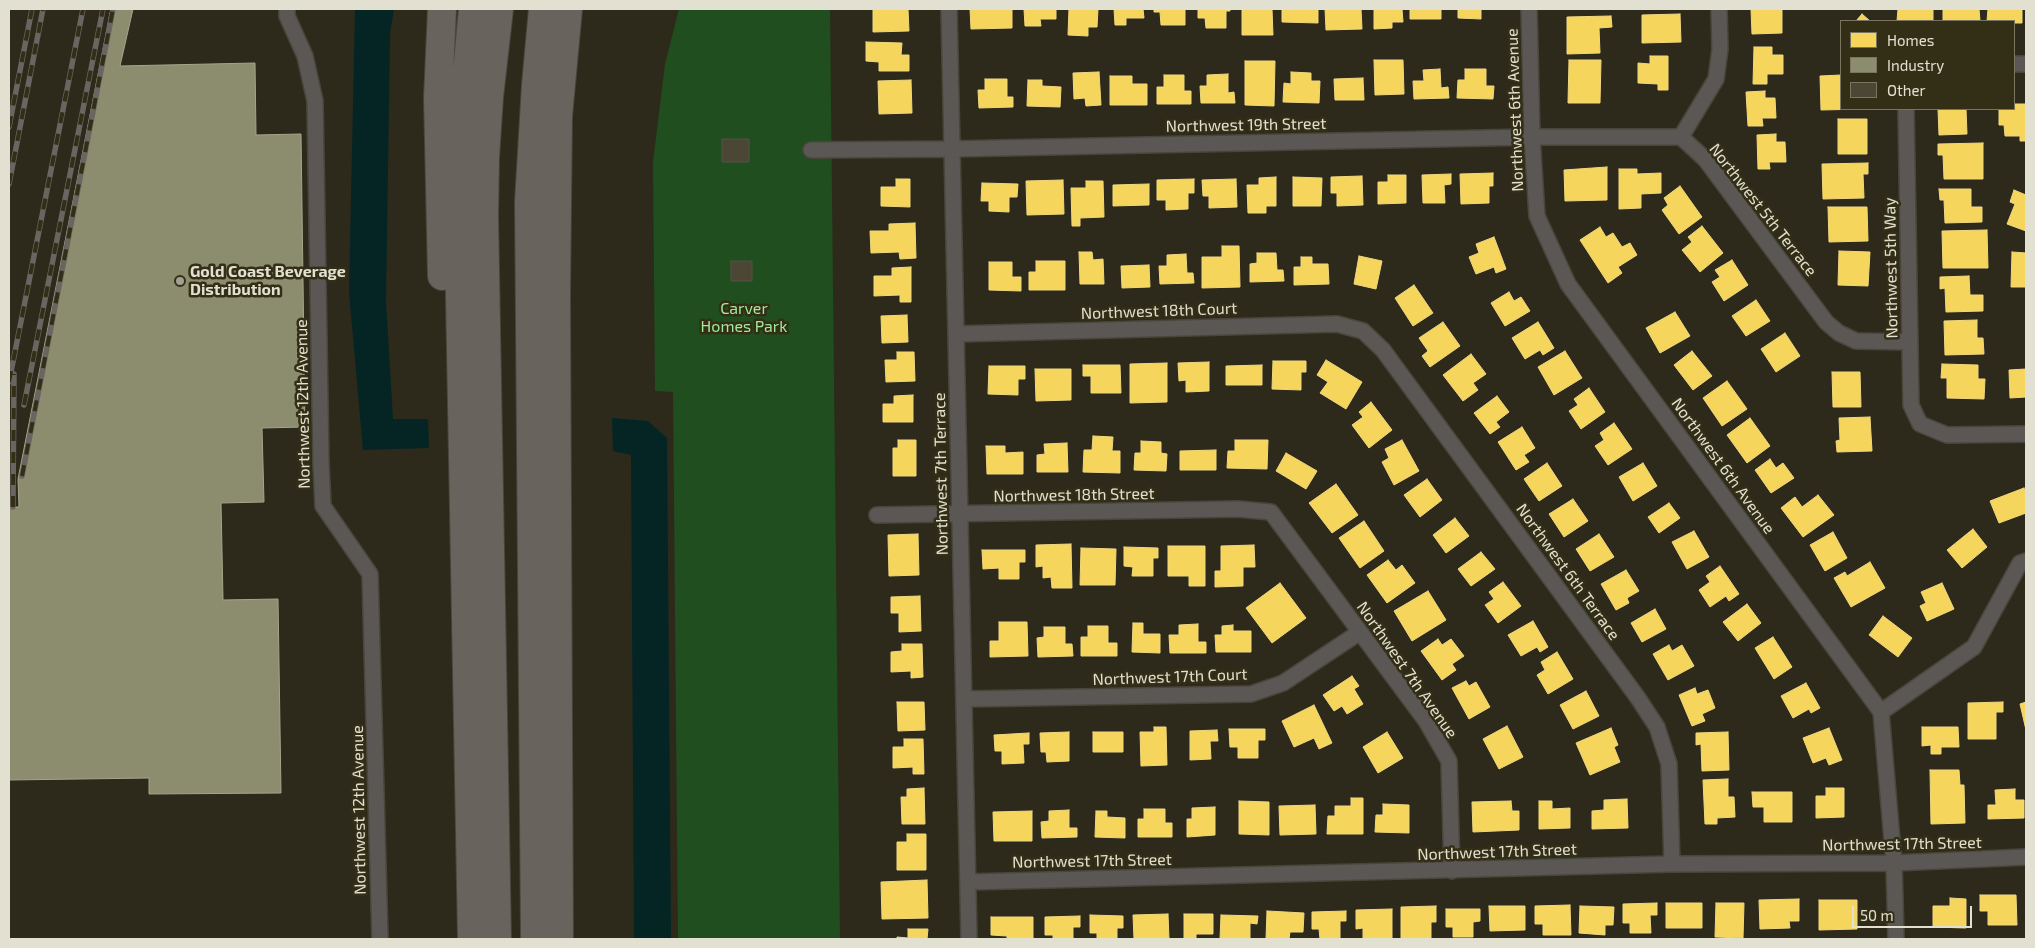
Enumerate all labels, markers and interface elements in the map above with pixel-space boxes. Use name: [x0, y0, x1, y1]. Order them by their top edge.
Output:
legend: [1840, 20, 2015, 110]
street label: Northwest 6th Avenue: [1503, 28, 1527, 192]
text: Homes: [1887, 31, 1934, 49]
text: Industry: [1887, 56, 1944, 74]
text: Other: [1887, 81, 1926, 99]
street label: Northwest 19th Street: [1166, 114, 1326, 136]
street label: Northwest 5th Terrace: [1705, 140, 1821, 280]
street label: Northwest 5th Way: [1880, 197, 1902, 339]
place label: Gold Coast Beverage Distribution: [190, 262, 346, 300]
marker: Gold Coast Beverage Distribution: [174, 275, 186, 287]
park label: Carver Homes Park: [701, 299, 787, 337]
street label: Northwest 18th Court: [1080, 299, 1238, 323]
street label: Northwest 12th Avenue: [292, 319, 314, 489]
street label: Northwest 7th Terrace: [930, 392, 952, 556]
street label: Northwest 6th Avenue: [1667, 394, 1779, 538]
street label: Northwest 18th Street: [993, 484, 1155, 506]
street label: Northwest 6th Terrace: [1512, 500, 1624, 644]
street label: Northwest 7th Avenue: [1353, 598, 1461, 742]
street label: Northwest 17th Court: [1092, 665, 1248, 689]
street label: Northwest 12th Avenue: [348, 725, 370, 895]
street label: Northwest 17th Street: [1822, 833, 1982, 855]
street label: Northwest 17th Street: [1417, 840, 1577, 864]
street label: Northwest 17th Street: [1012, 850, 1172, 872]
scale bar: [1855, 896, 1975, 928]
text: 50 m: [1860, 906, 1894, 924]

